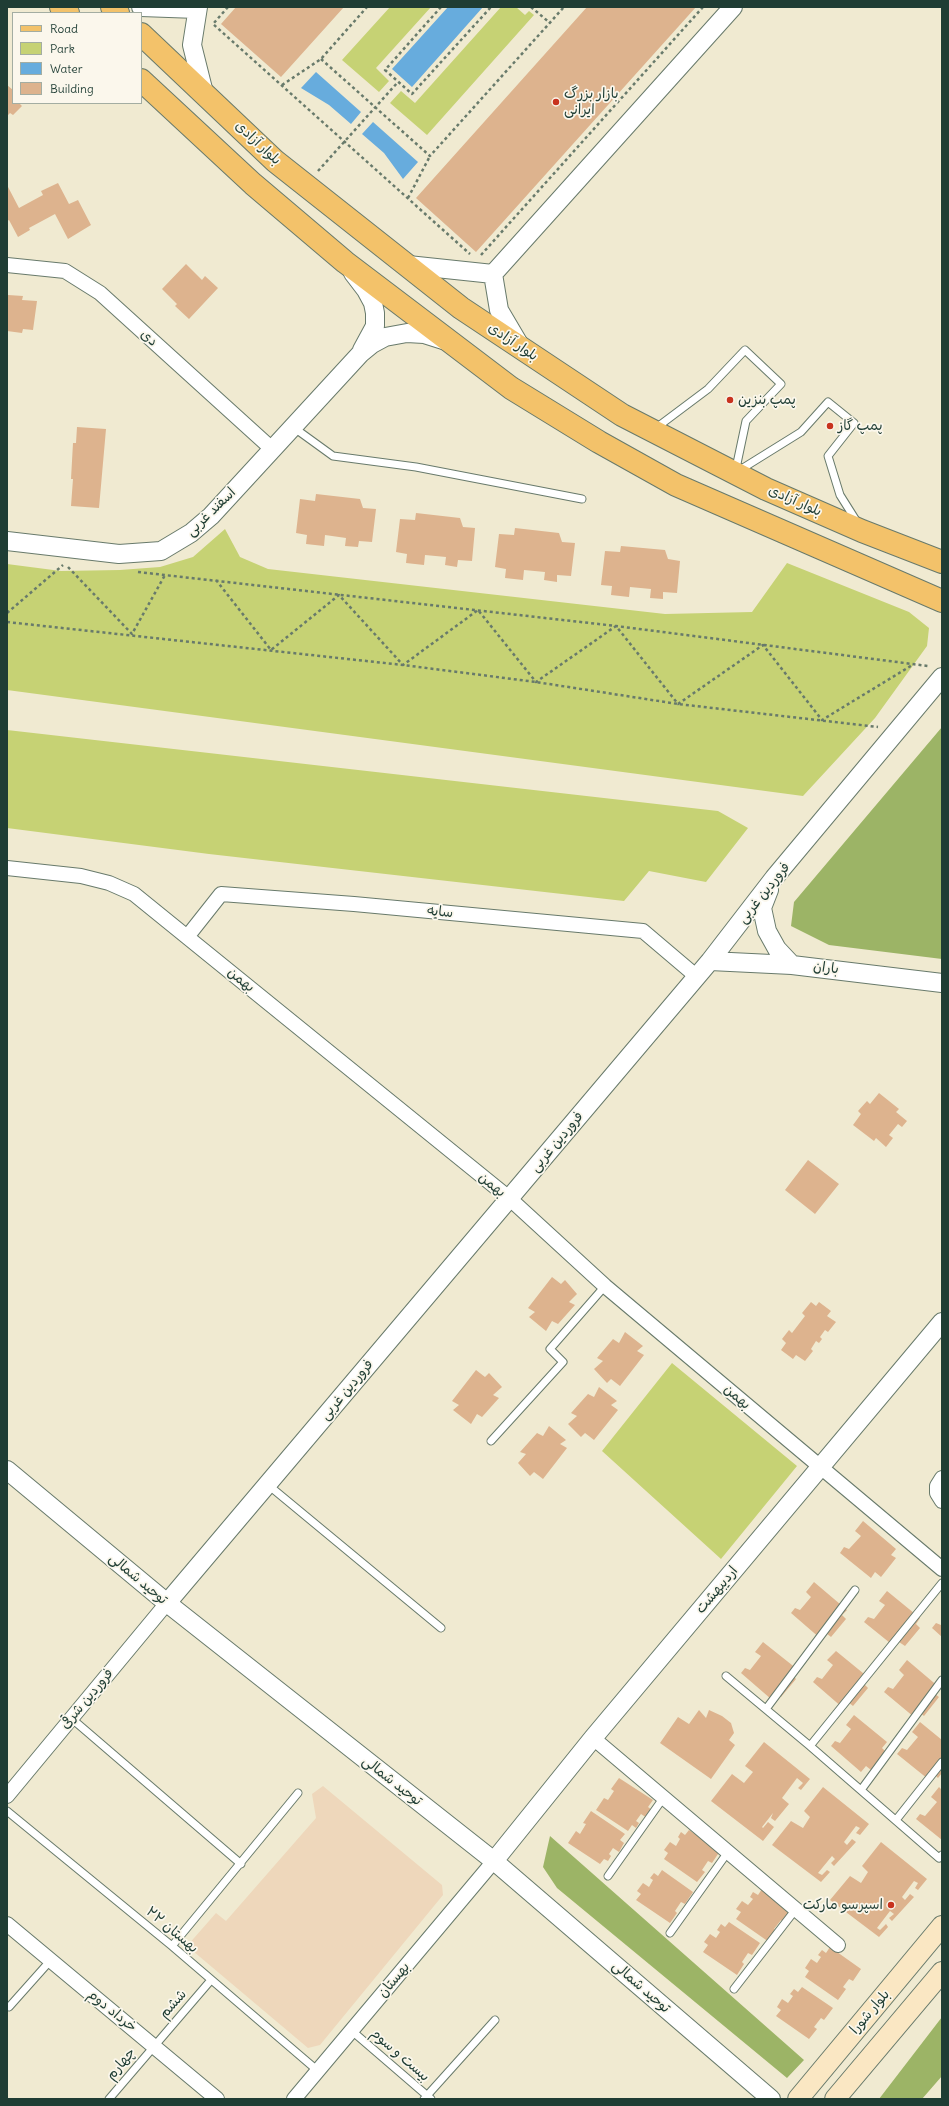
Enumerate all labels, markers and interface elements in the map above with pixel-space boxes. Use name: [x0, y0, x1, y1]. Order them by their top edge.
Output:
legend: [12, 12, 142, 104]
text: Road: [50, 21, 78, 36]
text: Park: [50, 41, 75, 56]
text: Water: [50, 61, 83, 76]
text: Building: [50, 81, 94, 96]
place label: بازار بزرگ ایرانی: [564, 86, 619, 118]
marker: بازار بزرگ ایرانی: [551, 97, 561, 107]
street label: بلوار آزادی: [232, 118, 284, 168]
street label: بلوار آزادی: [485, 319, 541, 365]
street label: دی: [137, 326, 161, 350]
place label: پمپ بنزين: [738, 392, 796, 408]
marker: پمپ بنزين: [725, 395, 735, 405]
place label: پمپ گاز: [838, 418, 882, 434]
marker: پمپ گاز: [825, 421, 835, 431]
street label: بلوار آزادی: [766, 482, 824, 520]
street label: اسفند غربی: [183, 484, 239, 540]
street label: فروردین غربی: [734, 859, 794, 927]
street label: سایه: [426, 902, 454, 922]
street label: باران: [812, 958, 840, 978]
street label: بهمن: [224, 964, 258, 996]
street label: فروردین غربی: [527, 1108, 587, 1176]
street label: بهمن: [475, 1169, 509, 1201]
street label: فروردین غربی: [317, 1356, 377, 1424]
street label: بهمن: [720, 1381, 754, 1413]
street label: توحید شمالی: [105, 1550, 171, 1608]
street label: اردیبهشت: [692, 1563, 742, 1617]
street label: فروردین شرقی: [57, 1665, 117, 1733]
street label: توحید شمالی: [359, 1752, 425, 1810]
place label: اسپرسو مارکت: [803, 1897, 883, 1913]
marker: اسپرسو مارکت: [886, 1900, 896, 1910]
street label: بهستان ۲۲: [142, 1903, 202, 1957]
street label: توحید شمالی: [609, 1957, 673, 2017]
street label: بهستان: [374, 1959, 414, 2001]
street label: خرداد دوم: [84, 1986, 140, 2036]
street label: ششم: [156, 1986, 190, 2022]
street label: بلوار شورا: [847, 1986, 893, 2038]
street label: بیست و سوم: [367, 2025, 433, 2085]
street label: چهارم: [103, 2044, 139, 2084]

